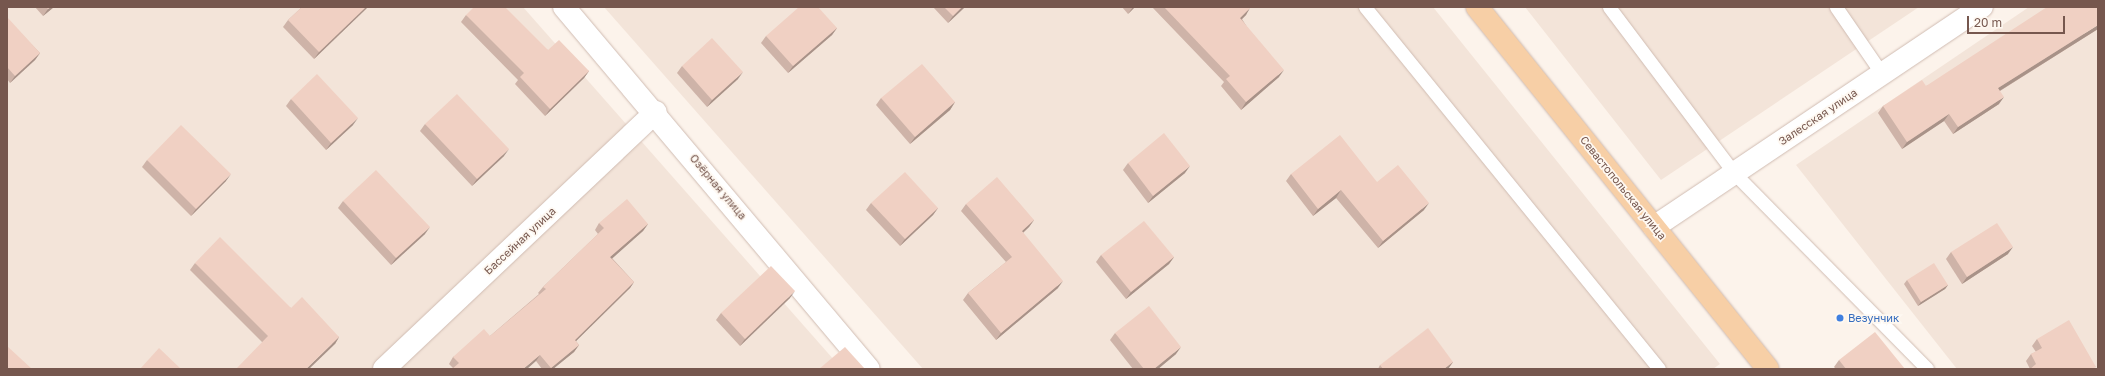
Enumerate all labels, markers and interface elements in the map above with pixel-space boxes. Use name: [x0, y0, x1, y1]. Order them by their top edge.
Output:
scale bar: [1969, 8, 2067, 34]
text: 20 m: [1974, 15, 2002, 30]
street label: Залесская улица: [1776, 86, 1860, 148]
street label: Севастопольская улица: [1577, 134, 1669, 242]
street label: Озёрная улица: [687, 152, 749, 222]
street label: Бассейная улица: [482, 205, 558, 277]
place label: Везунчик: [1848, 311, 1899, 325]
marker: Везунчик: [1835, 313, 1845, 323]

